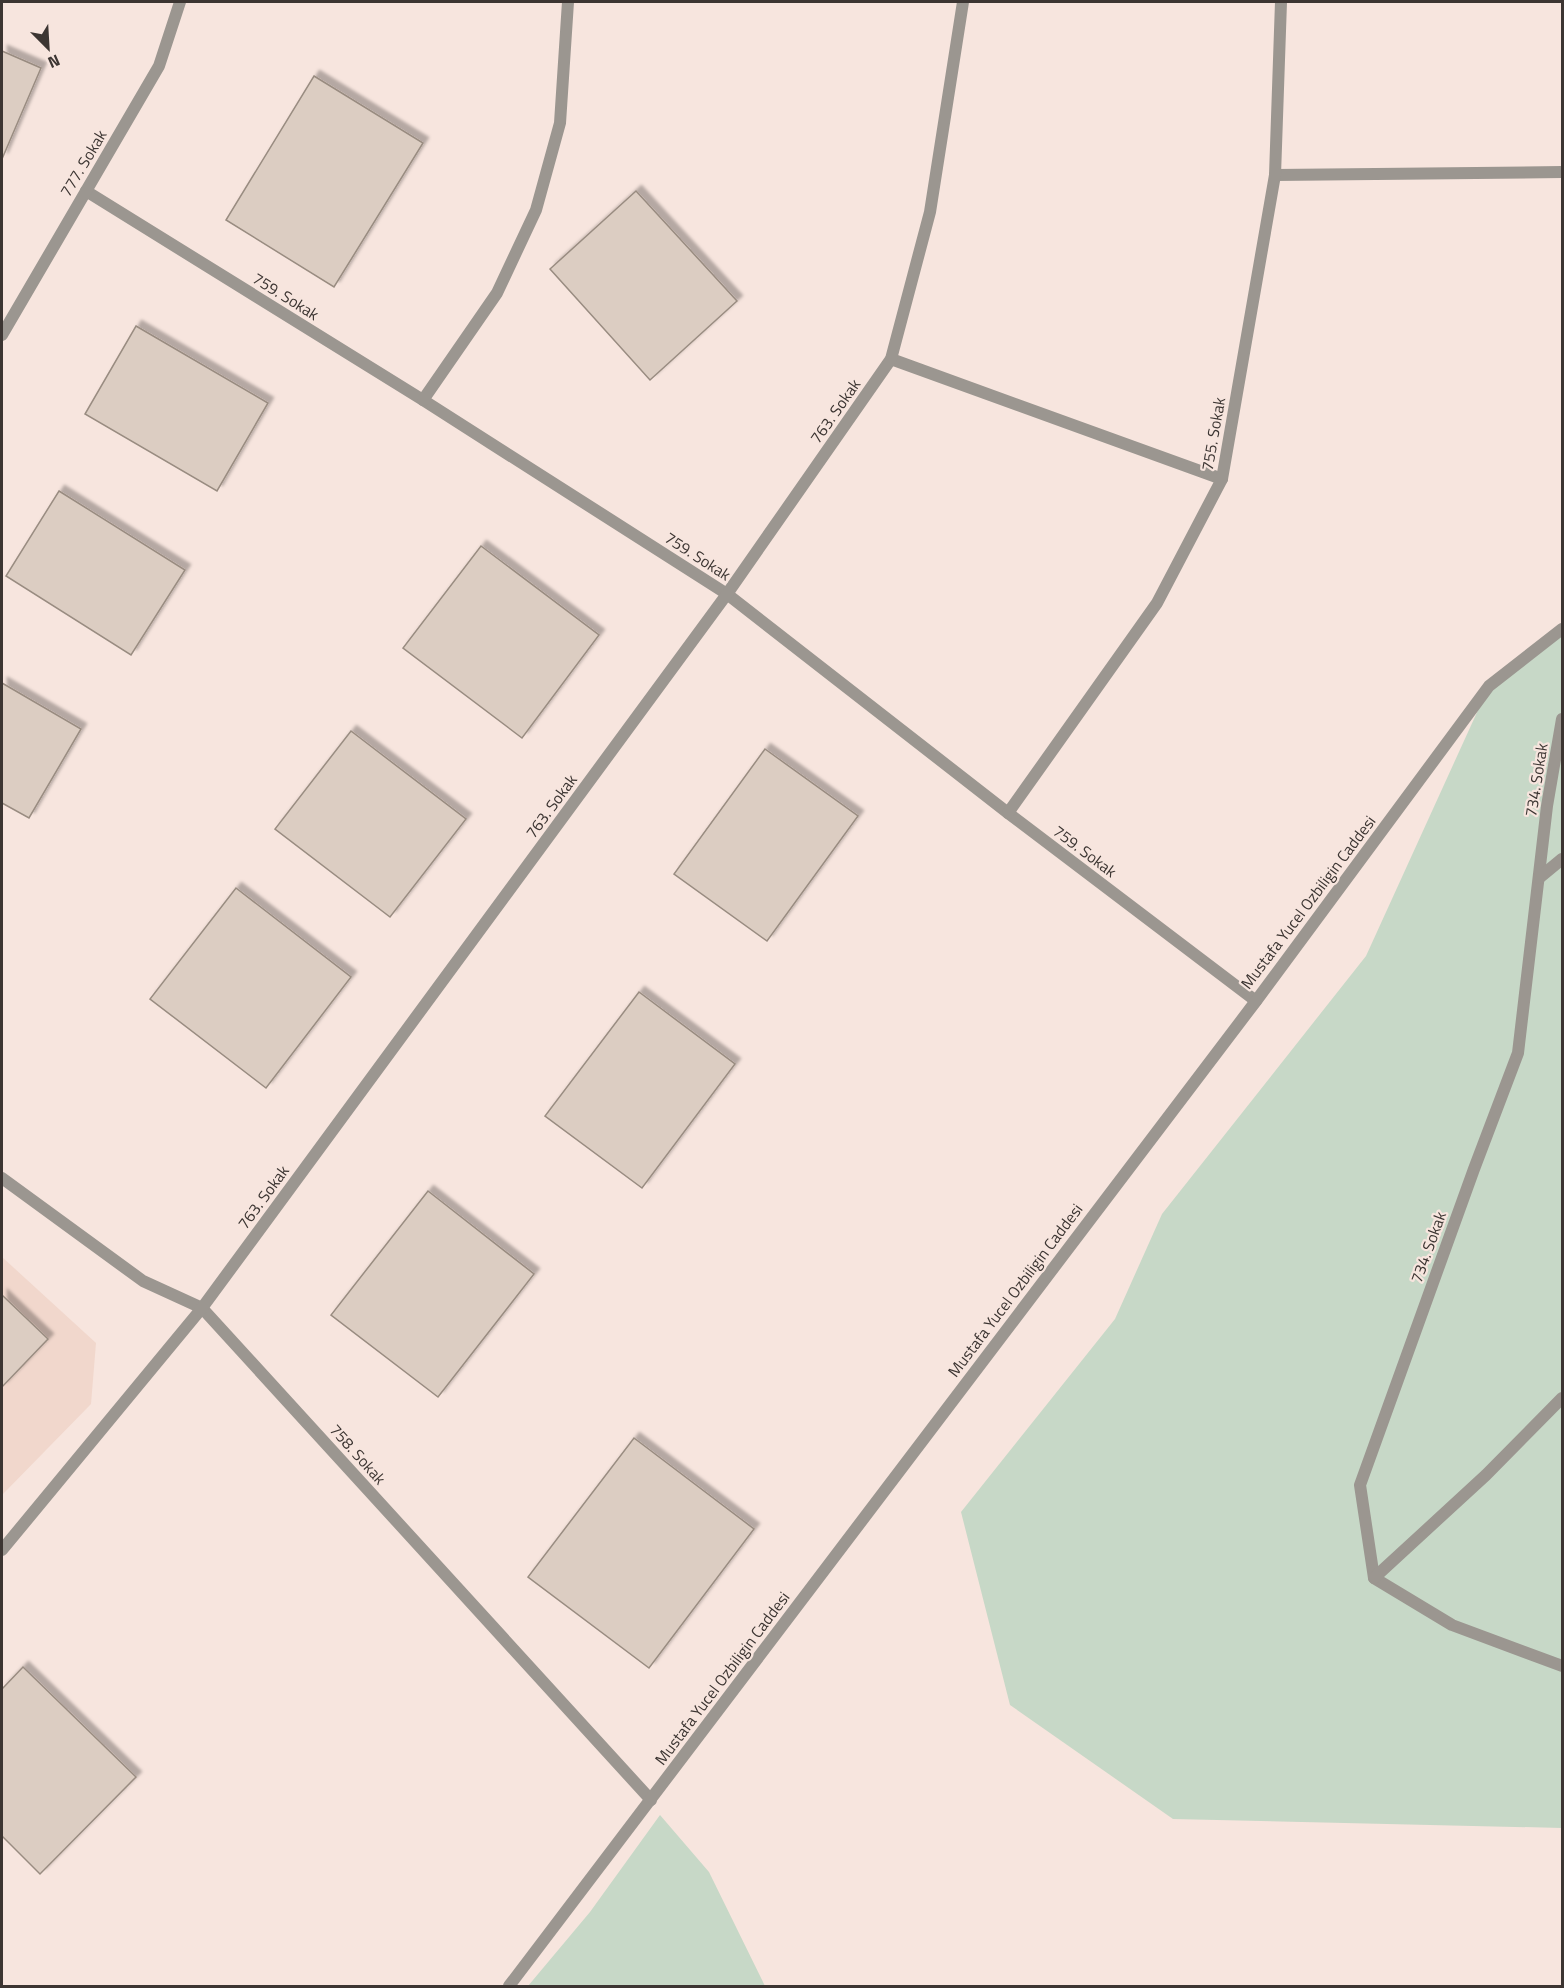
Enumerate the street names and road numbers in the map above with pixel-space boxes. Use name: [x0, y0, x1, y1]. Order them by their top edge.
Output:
street label: 777. Sokak: [54, 125, 113, 201]
street label: 759. Sokak: [248, 266, 324, 326]
street label: 763. Sokak: [804, 373, 866, 448]
street label: 755. Sokak: [1195, 395, 1231, 473]
street label: 759. Sokak: [660, 526, 736, 586]
street label: 734. Sokak: [1518, 741, 1554, 819]
street label: 763. Sokak: [519, 769, 583, 843]
street label: Mustafa Yucel Ozbiligin Caddesi: [1235, 810, 1381, 994]
street label: 759. Sokak: [1048, 819, 1122, 883]
street label: 763. Sokak: [231, 1160, 295, 1234]
street label: Mustafa Yucel Ozbiligin Caddesi: [942, 1198, 1088, 1382]
street label: 734. Sokak: [1404, 1208, 1452, 1286]
street label: 758. Sokak: [324, 1418, 392, 1490]
street label: Mustafa Yucel Ozbiligin Caddesi: [649, 1586, 795, 1770]

